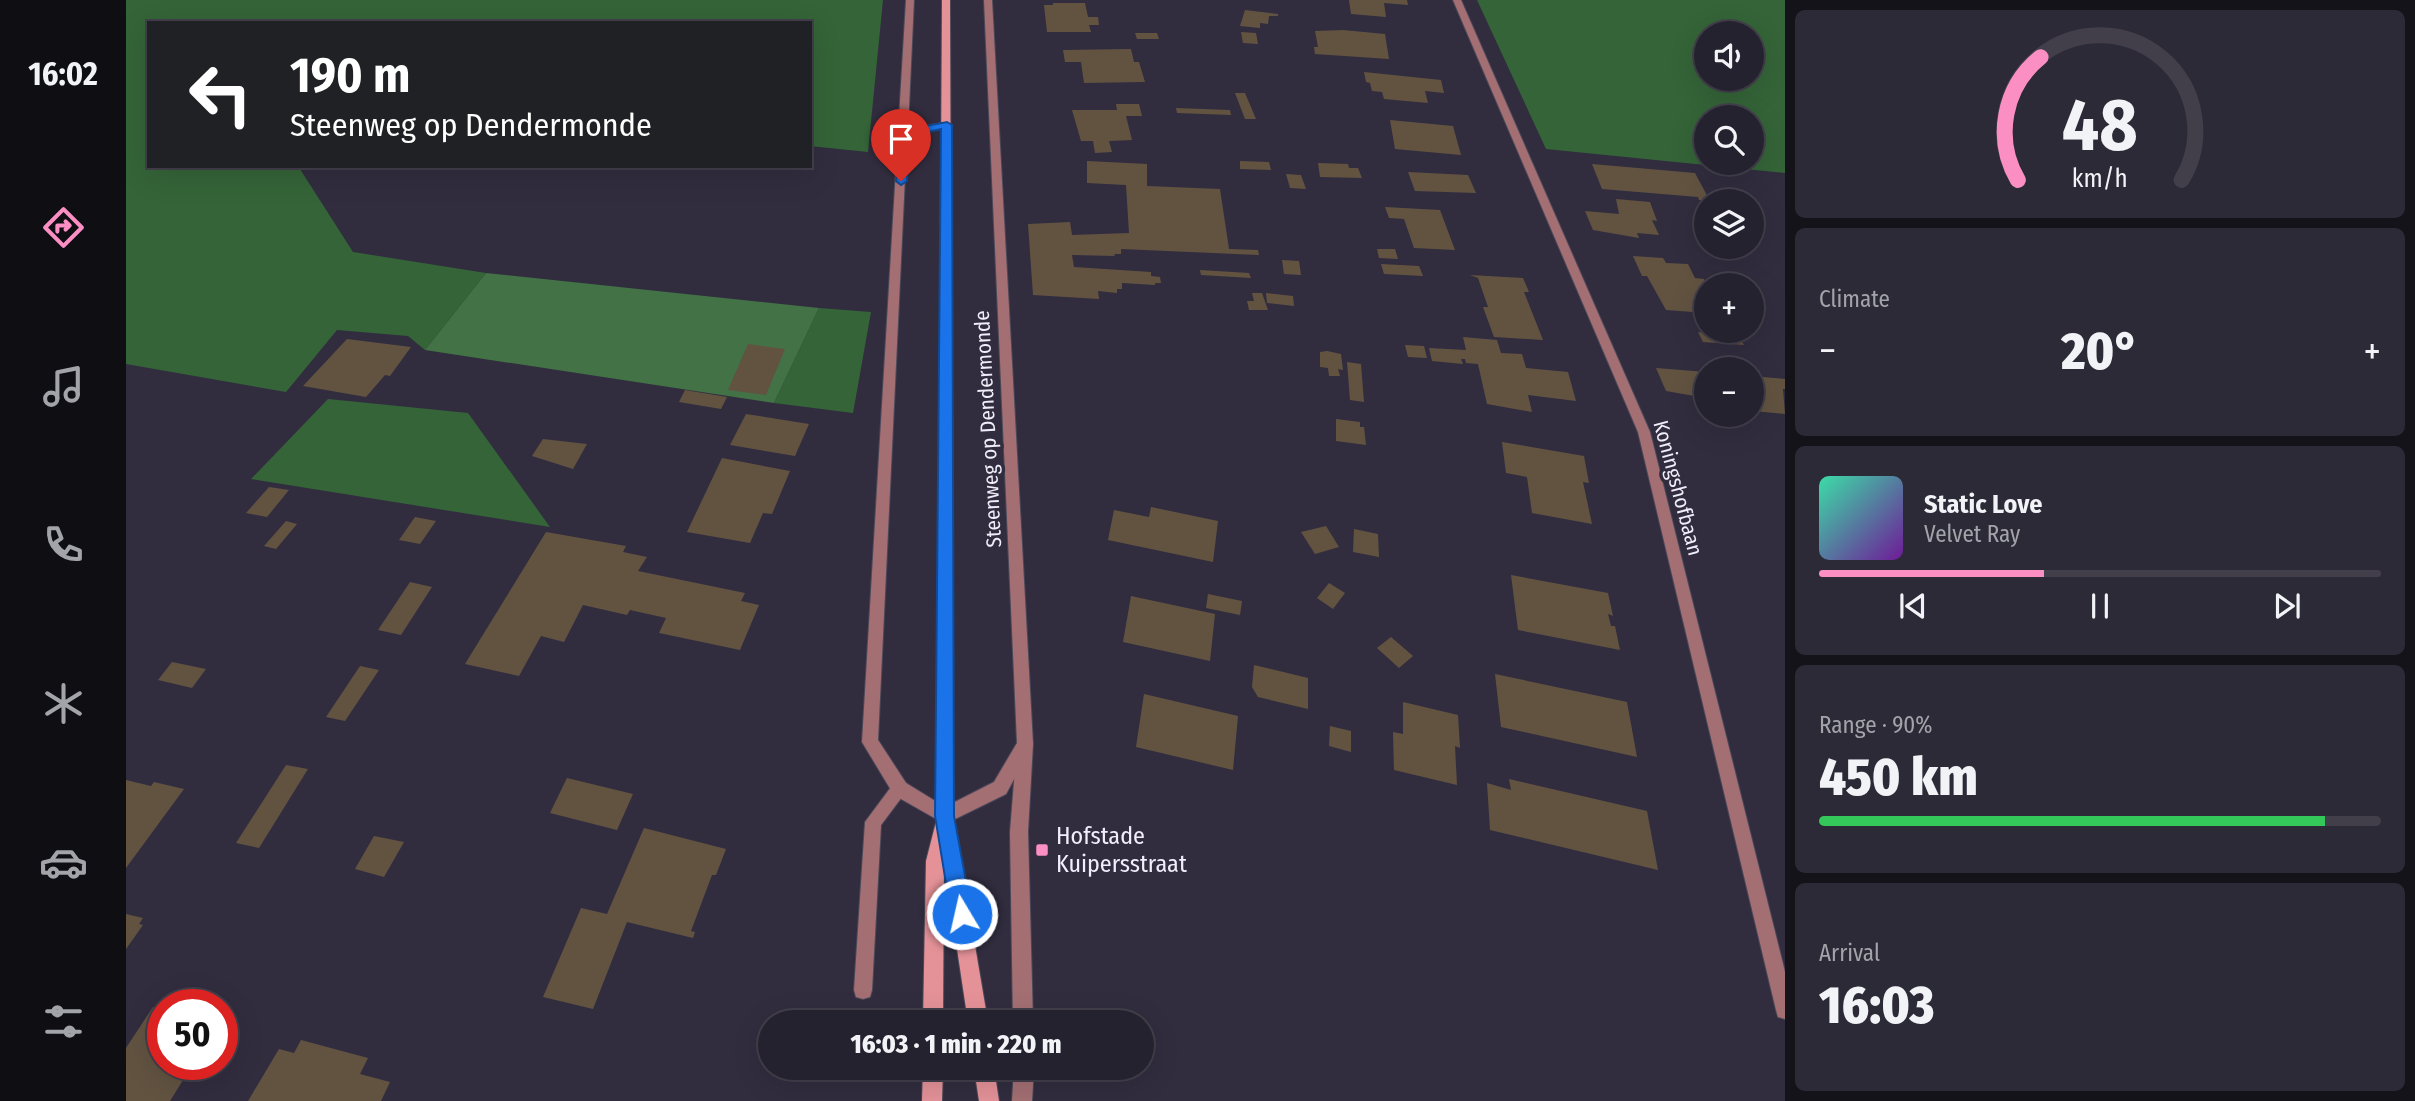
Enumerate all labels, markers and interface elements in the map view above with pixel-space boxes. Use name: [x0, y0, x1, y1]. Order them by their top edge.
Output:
map controls: [1694, 21, 1764, 427]
button: sound: [1694, 21, 1764, 91]
text: 190 m: [290, 46, 410, 105]
icon: left: [175, 49, 266, 140]
text: 16:02: [28, 55, 98, 93]
text: 48: [2062, 82, 2138, 169]
button: search: [1694, 105, 1764, 175]
text: Steenweg op Dendermonde: [290, 106, 652, 144]
pin: [871, 109, 931, 181]
icon: arrive: [882, 120, 920, 158]
text: km/h: [2072, 164, 2128, 194]
button: layers: [1694, 189, 1764, 259]
icon: directions: [39, 203, 88, 252]
button: +: [1694, 273, 1764, 343]
text: Climate: [1819, 285, 1890, 313]
street label: Steenweg op Dendermonde: [969, 310, 1007, 548]
text: 20°: [2061, 320, 2139, 383]
text: −: [1819, 328, 1836, 374]
text: +: [2364, 328, 2381, 374]
button: −: [1694, 357, 1764, 427]
icon: music: [39, 362, 88, 411]
street label: Koningshofbaan: [1647, 417, 1709, 559]
text: Static Love: [1924, 489, 2042, 520]
icon: phone: [39, 520, 88, 569]
text: Velvet Ray: [1924, 520, 2020, 548]
icon: previous: [1894, 587, 1932, 625]
icon: pause: [2081, 587, 2119, 625]
icon: next: [2268, 587, 2306, 625]
icon: climate: [39, 679, 88, 728]
text: Range · 90%: [1819, 711, 1933, 739]
text: 450 km: [1819, 746, 1978, 809]
place label: Hofstade Kuipersstraat: [1056, 822, 1187, 878]
icon: car: [39, 838, 88, 887]
marker: Hofstade Kuipersstraat: [1034, 842, 1050, 858]
position arrow: [925, 877, 999, 951]
text: Arrival: [1819, 939, 1880, 967]
text: 16:03: [1819, 974, 1934, 1037]
speed limit sign: 50: [147, 989, 238, 1080]
icon: filters: [39, 997, 88, 1046]
text: 16:03 · 1 min · 220 m: [851, 1029, 1061, 1060]

